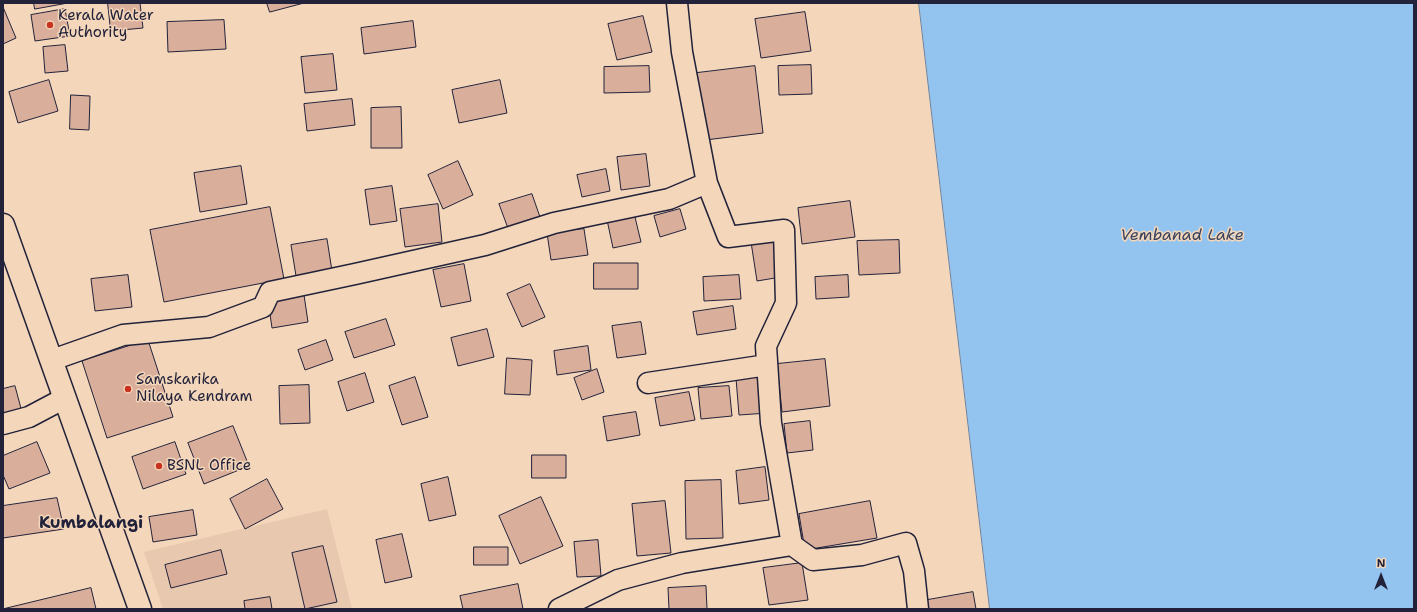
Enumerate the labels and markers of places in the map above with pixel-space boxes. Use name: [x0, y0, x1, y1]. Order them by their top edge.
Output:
place label: Kerala Water Authority: [58, 7, 154, 42]
marker: Kerala Water Authority: [45, 20, 55, 30]
place label: Samskarika Nilaya Kendram: [136, 371, 252, 406]
marker: Samskarika Nilaya Kendram: [123, 384, 133, 394]
place label: BSNL Office: [167, 457, 251, 475]
marker: BSNL Office: [154, 461, 164, 471]

